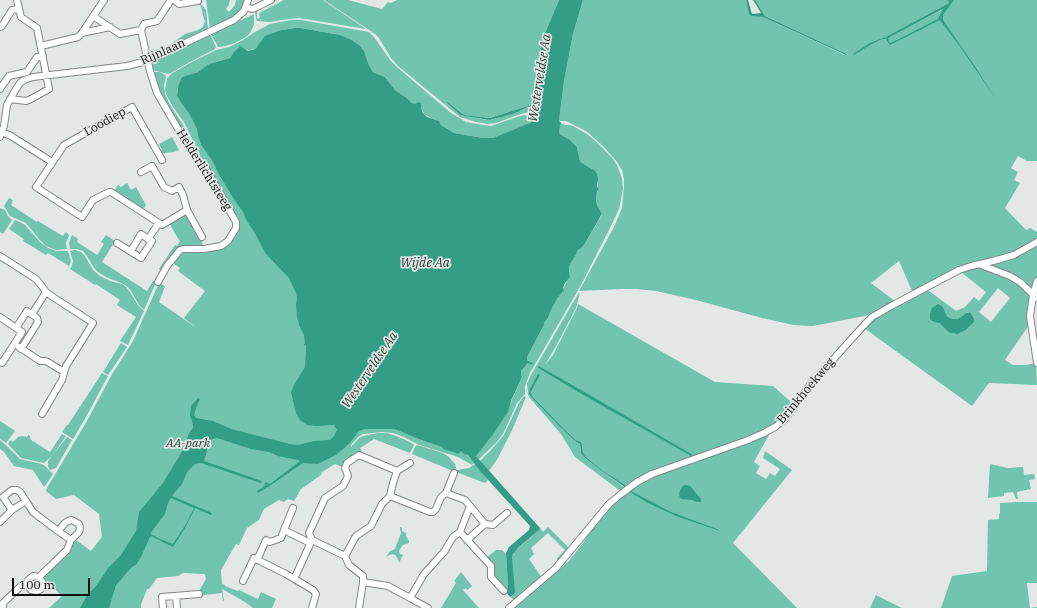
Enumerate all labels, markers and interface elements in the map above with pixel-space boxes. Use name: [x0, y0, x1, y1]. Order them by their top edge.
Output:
water label: Westerveldse Aa: [525, 33, 555, 123]
street label: Rijnlaan: [138, 36, 188, 68]
street label: Loodiep: [81, 105, 129, 139]
street label: Helderlichtsteeg: [173, 127, 235, 213]
water label: Wijde Aa: [400, 255, 450, 271]
water label: Westerveldse Aa: [339, 329, 401, 411]
street label: Brinkhoekweg: [774, 355, 838, 427]
park label: AA-park: [166, 437, 210, 451]
scale bar: [14, 570, 92, 596]
text: 100 m: [19, 577, 55, 592]

